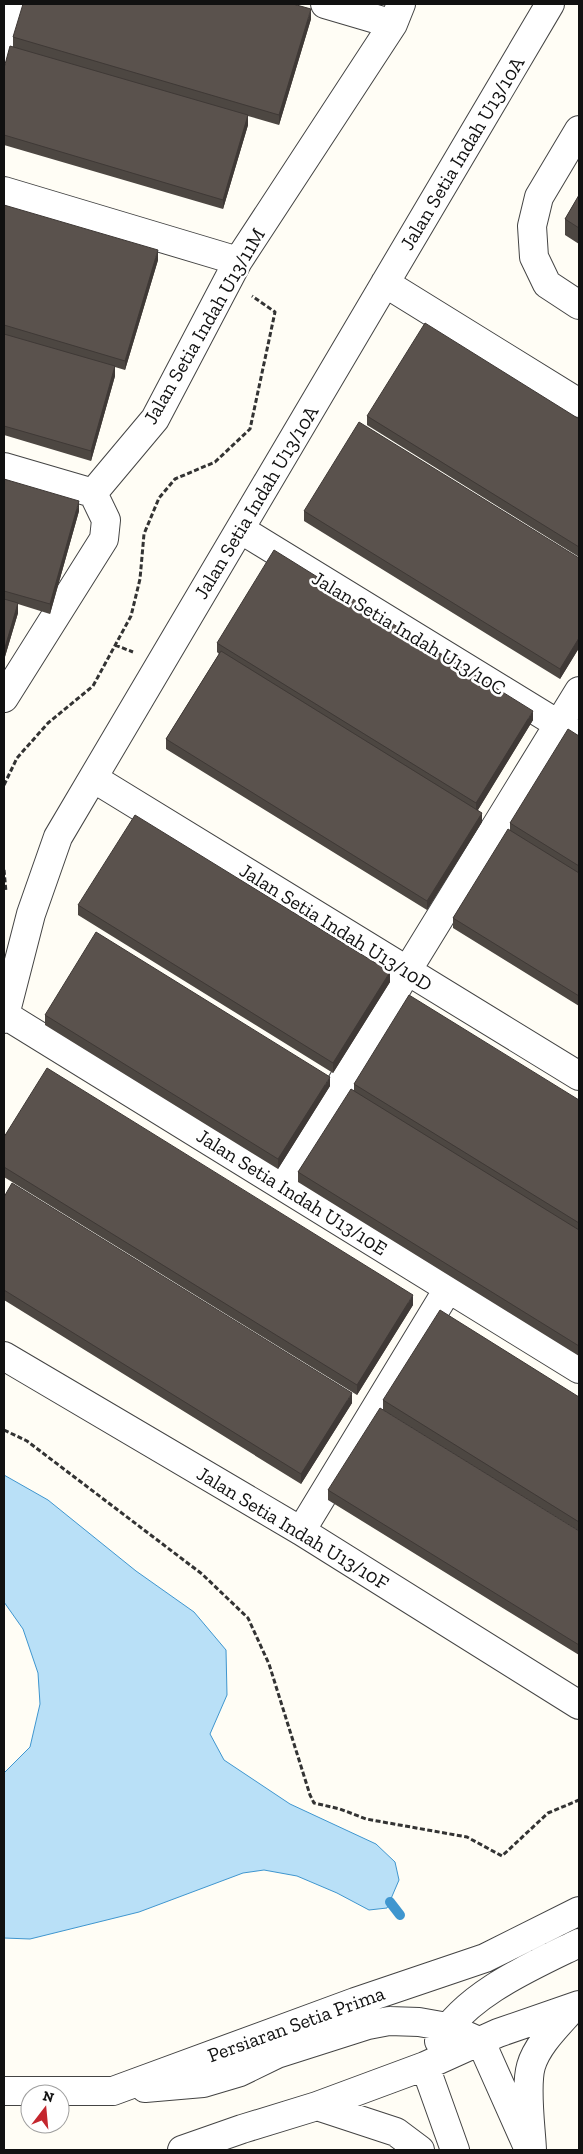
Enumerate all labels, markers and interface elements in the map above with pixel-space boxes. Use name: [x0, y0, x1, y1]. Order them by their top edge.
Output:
street label: Jalan Setia Indah U13/10A: [395, 51, 530, 254]
street label: Jalan Setia Indah U13/11M: [138, 224, 270, 428]
street label: Jalan Setia Indah U13/10A: [189, 400, 324, 603]
street label: Jalan Setia Indah U13/10C: [308, 566, 510, 700]
street label: Jalan Setia Indah U13/10D: [235, 858, 437, 996]
street label: Jalan Setia Indah U13/10E: [192, 1123, 392, 1261]
street label: Jalan Setia Indah U13/10F: [193, 1461, 393, 1595]
street label: Persiaran Setia Prima: [204, 1981, 388, 2067]
north arrow: [20, 2084, 70, 2134]
text: N: [41, 2087, 56, 2107]

